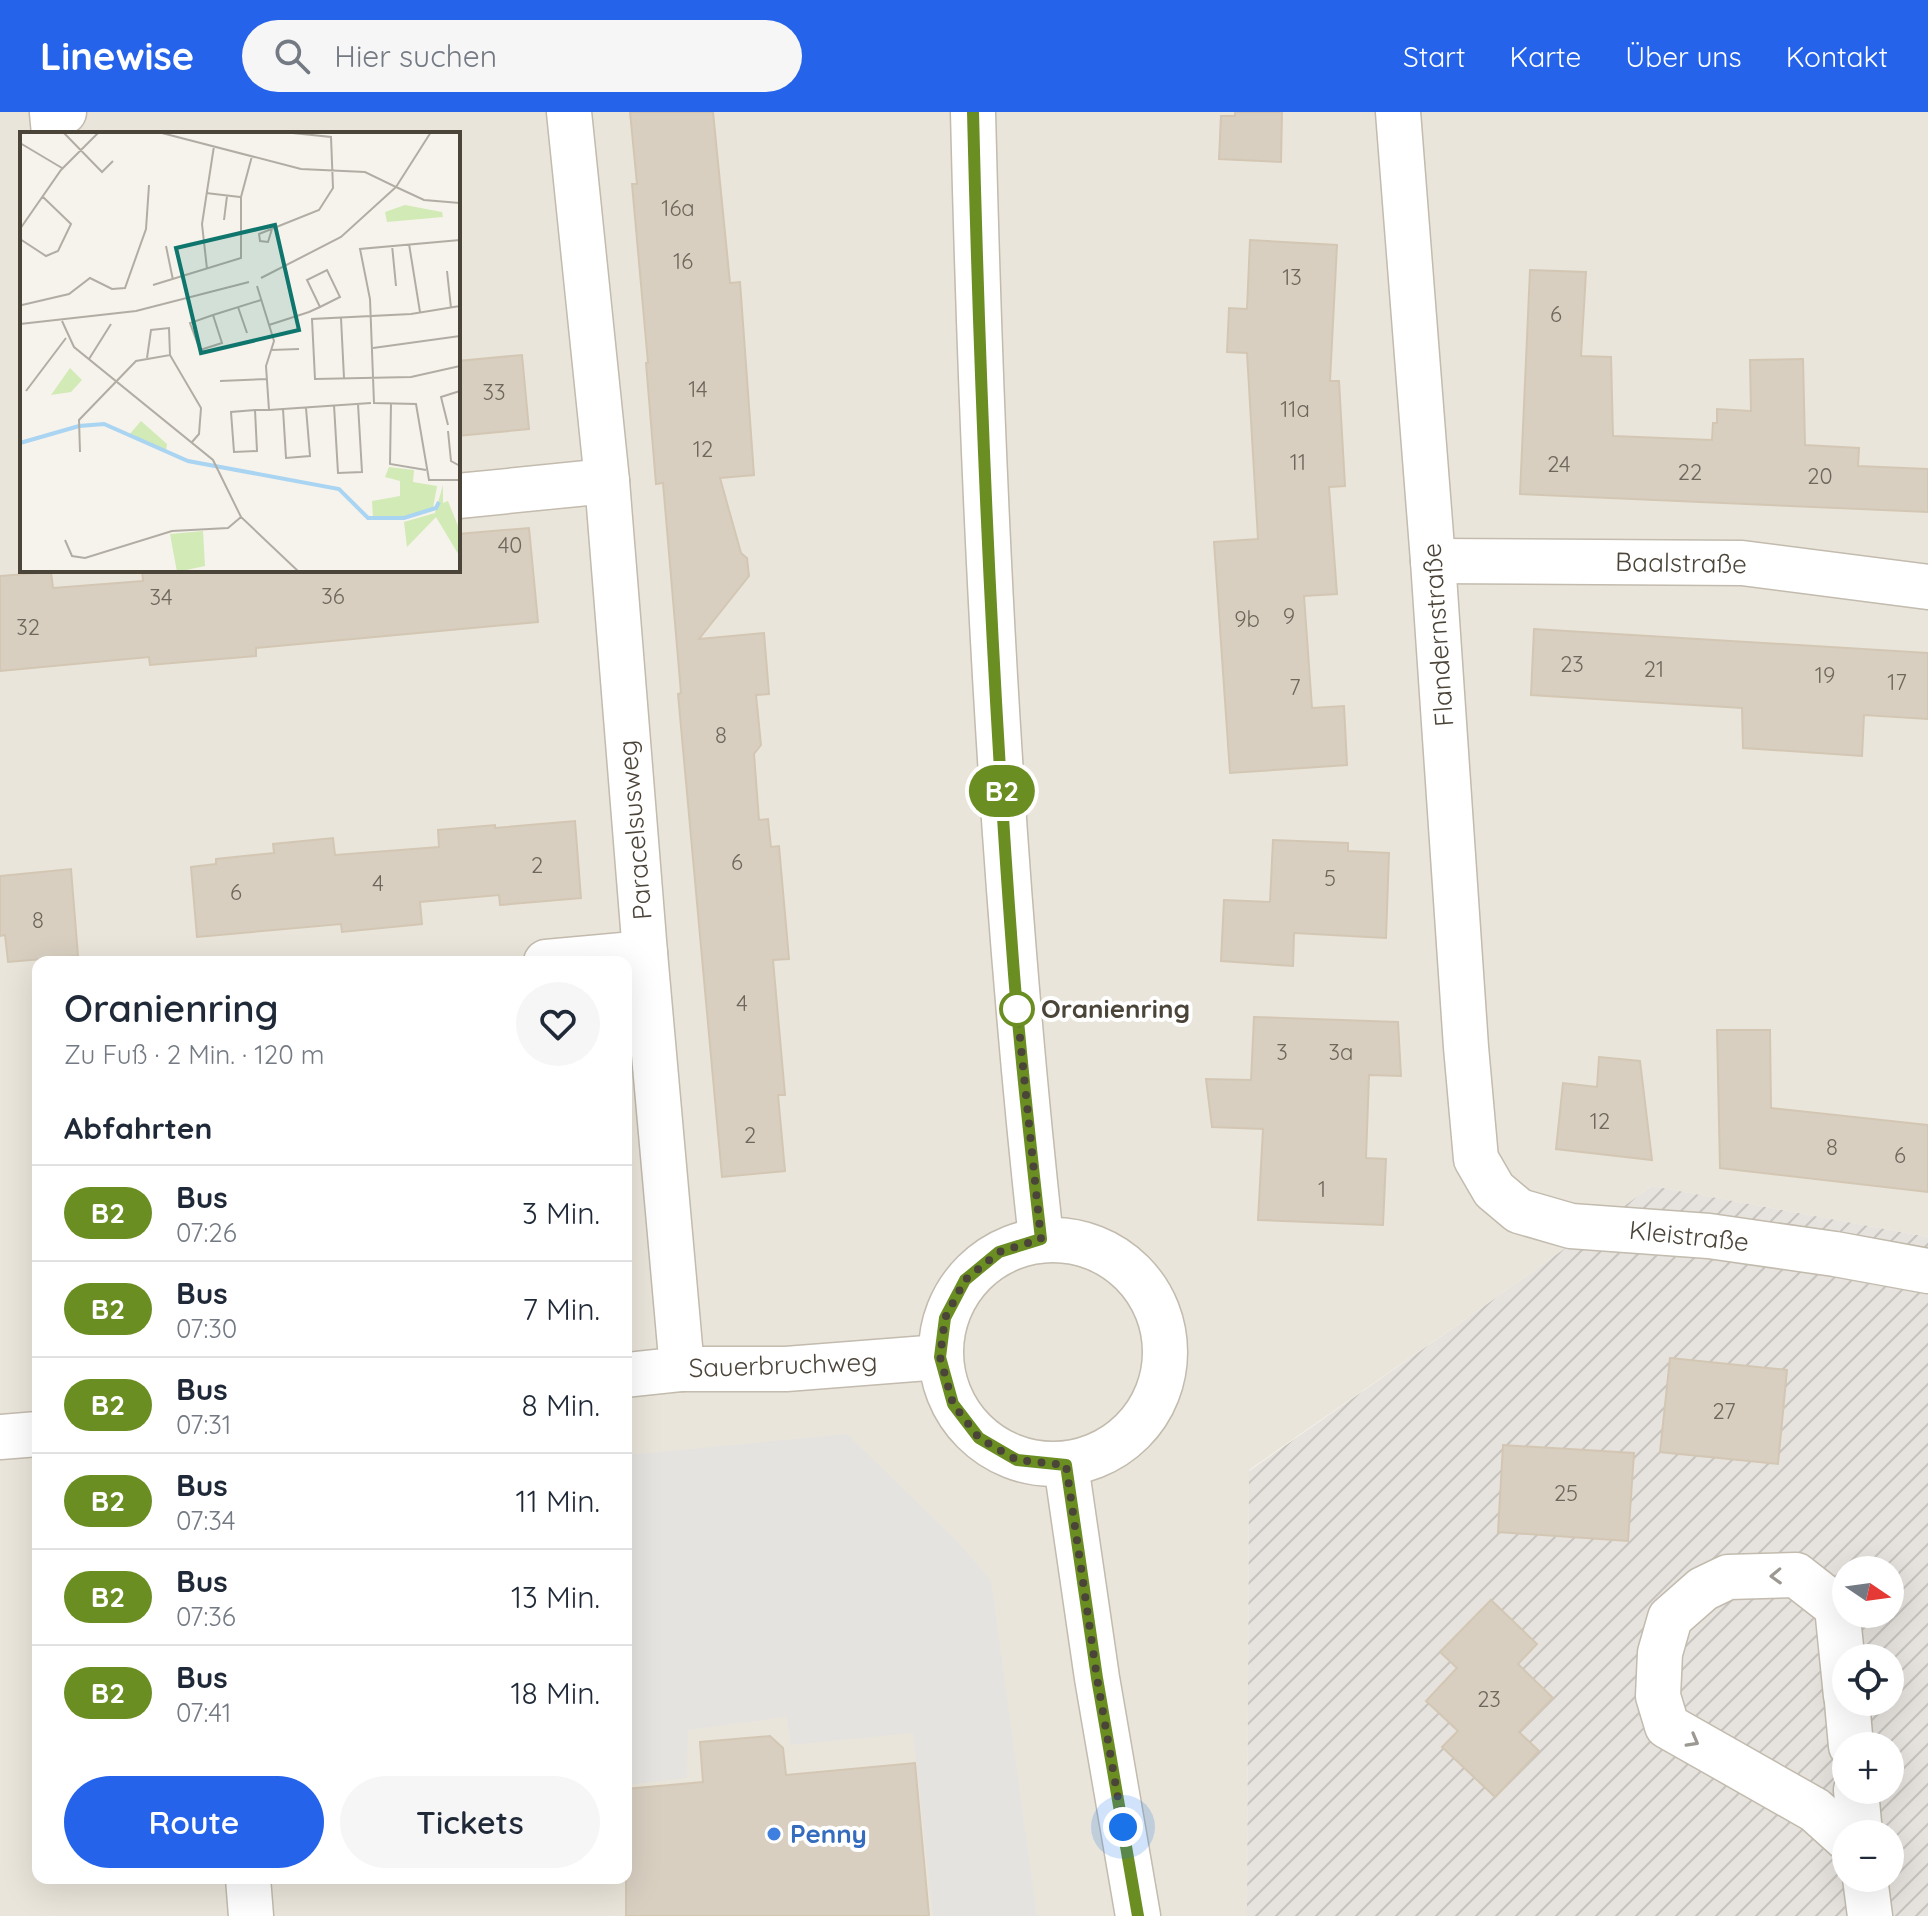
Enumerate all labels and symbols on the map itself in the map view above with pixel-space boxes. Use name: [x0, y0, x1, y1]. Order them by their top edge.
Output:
inset map: [20, 132, 460, 572]
house number: 16a: [661, 194, 695, 222]
house number: 16: [673, 247, 693, 275]
house number: 13: [1282, 263, 1302, 291]
house number: 6: [1550, 300, 1562, 328]
house number: 14: [688, 375, 708, 403]
house number: 33: [482, 378, 506, 406]
house number: 11a: [1280, 395, 1310, 423]
house number: 12: [693, 435, 713, 463]
house number: 11: [1290, 448, 1306, 476]
house number: 24: [1547, 450, 1571, 478]
house number: 22: [1678, 458, 1702, 486]
house number: 20: [1807, 462, 1833, 490]
house number: 40: [498, 531, 522, 559]
street label: Flandernstraße: [1415, 542, 1460, 728]
street label: Baalstraße: [1615, 545, 1747, 580]
house number: 36: [321, 582, 345, 610]
house number: 34: [149, 583, 173, 611]
house number: 9: [1283, 602, 1295, 630]
house number: 9b: [1234, 605, 1260, 633]
house number: 32: [16, 613, 40, 641]
house number: 23: [1560, 650, 1584, 678]
house number: 21: [1644, 655, 1664, 683]
house number: 19: [1815, 661, 1835, 689]
house number: 17: [1887, 668, 1907, 696]
house number: 7: [1289, 673, 1301, 701]
house number: 8: [715, 721, 727, 749]
street label: Paracelsusweg: [610, 739, 659, 921]
line badge: B2: [966, 765, 1038, 817]
house number: 6: [731, 848, 743, 876]
house number: 2: [531, 851, 543, 879]
house number: 5: [1324, 864, 1336, 892]
house number: 4: [372, 869, 384, 897]
house number: 6: [230, 878, 242, 906]
house number: 8: [32, 906, 44, 934]
house number: 4: [736, 989, 748, 1017]
marker: Oranienring: [1000, 992, 1034, 1026]
place label: Oranienring: [1041, 992, 1190, 1025]
house number: 3: [1276, 1038, 1288, 1066]
house number: 3a: [1329, 1038, 1353, 1066]
house number: 12: [1590, 1107, 1610, 1135]
house number: 2: [744, 1121, 756, 1149]
house number: 8: [1826, 1133, 1838, 1161]
house number: 6: [1894, 1141, 1906, 1169]
house number: 1: [1318, 1175, 1326, 1203]
street label: Kleistraße: [1627, 1213, 1751, 1258]
street label: Sauerbruchweg: [688, 1345, 878, 1384]
house number: 27: [1712, 1397, 1736, 1425]
house number: 25: [1554, 1479, 1578, 1507]
north arrow: [1832, 1556, 1904, 1628]
one-way arrow: [1769, 1567, 1782, 1584]
house number: 23: [1477, 1685, 1501, 1713]
one-way arrow: [1685, 1731, 1699, 1746]
your location: [1103, 1807, 1143, 1847]
place label: Penny: [790, 1817, 867, 1850]
marker: Penny: [765, 1825, 783, 1843]

